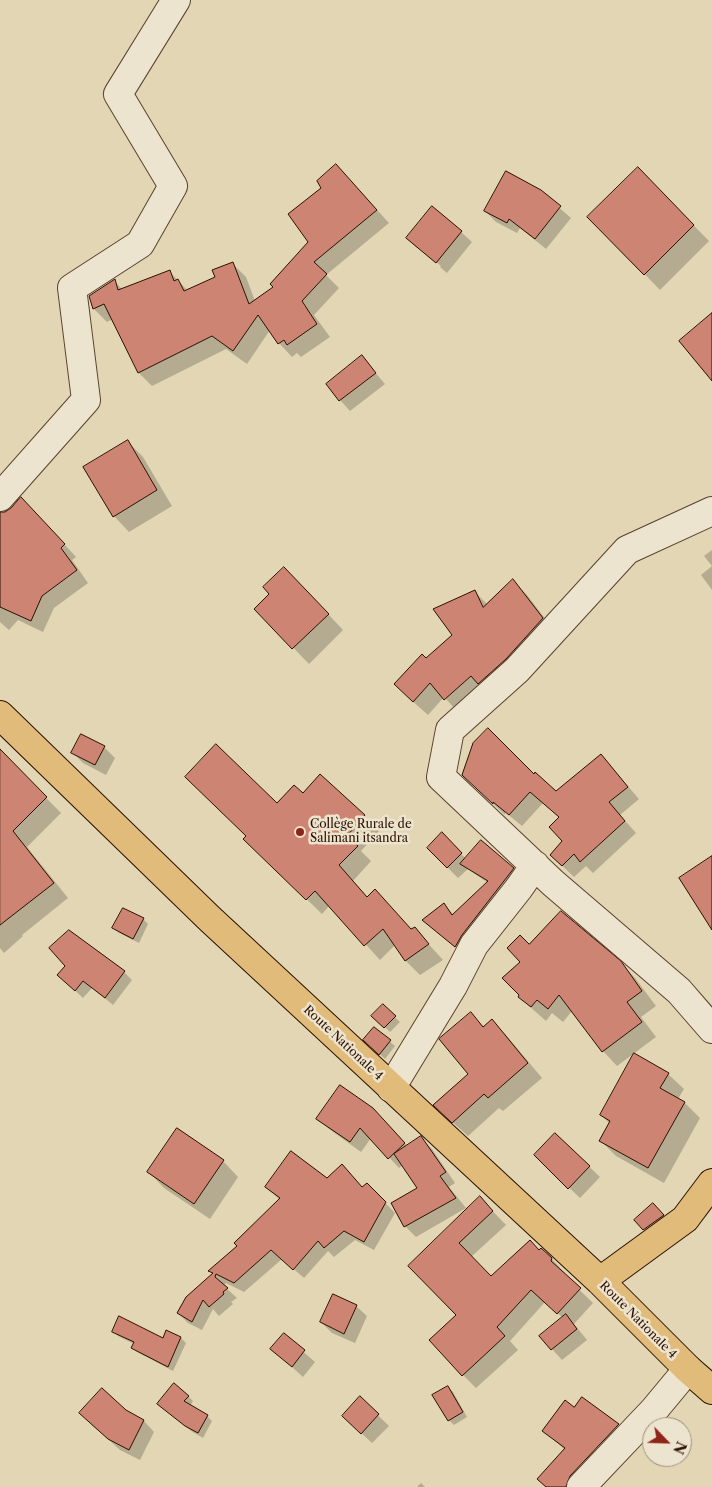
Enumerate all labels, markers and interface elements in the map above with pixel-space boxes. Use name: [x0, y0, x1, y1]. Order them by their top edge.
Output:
place label: Collège Rurale de Salimani itsandra: [310, 818, 412, 846]
marker: Collège Rurale de Salimani itsandra: [294, 826, 306, 838]
street label: Route Nationale 4: [300, 1003, 386, 1083]
street label: Route Nationale 4: [596, 1278, 680, 1362]
north arrow: [642, 1417, 692, 1467]
text: N: [669, 1438, 690, 1457]

